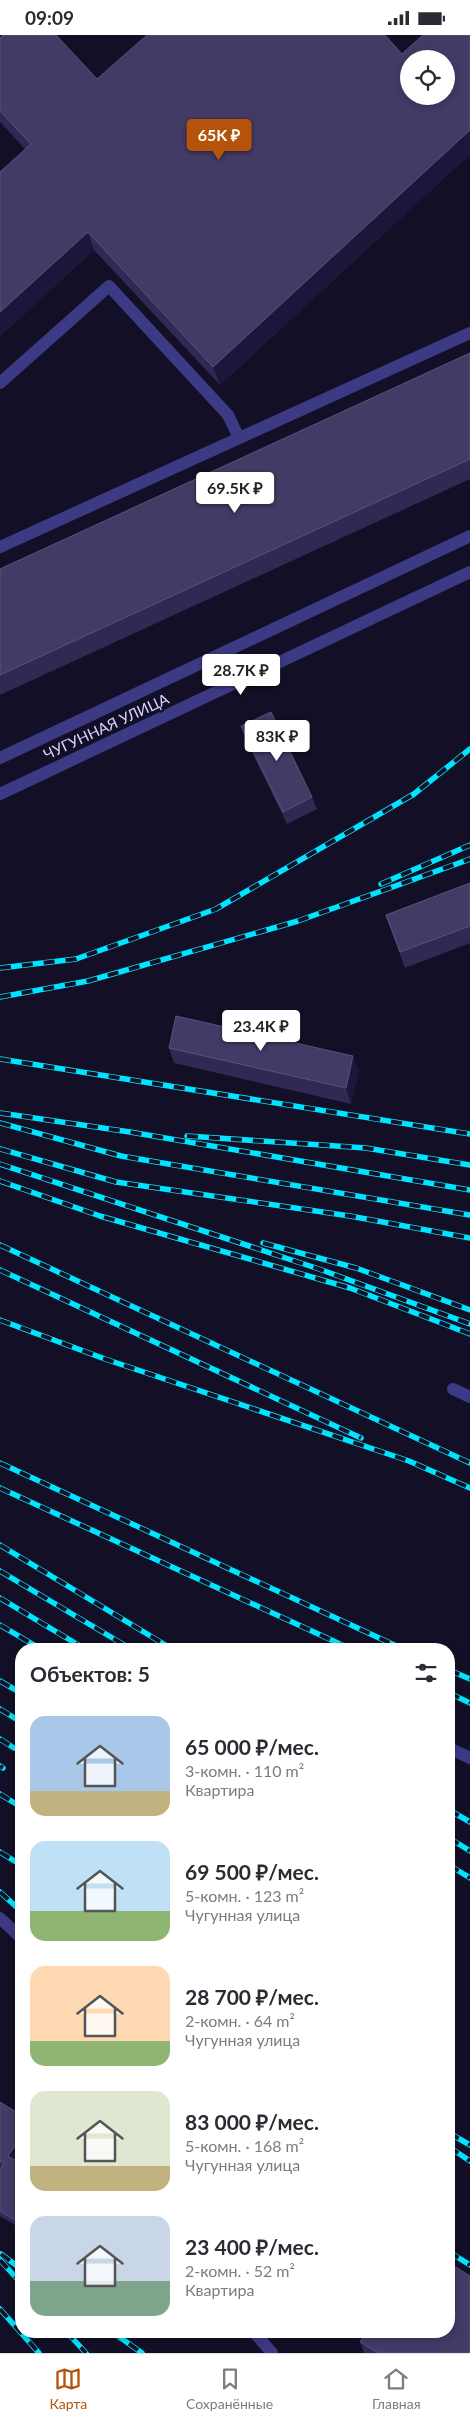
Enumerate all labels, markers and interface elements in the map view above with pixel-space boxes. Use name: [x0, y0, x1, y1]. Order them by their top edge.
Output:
text: 09:09: [25, 6, 74, 29]
map controls: [400, 50, 455, 105]
button: locate: [400, 50, 455, 105]
pin: 65K ₽: [184, 119, 254, 161]
text: 65K ₽: [198, 125, 240, 144]
pin: 69.5K ₽: [189, 471, 281, 514]
text: 69.5K ₽: [207, 478, 263, 497]
pin: 28.7K ₽: [195, 653, 287, 696]
text: 28.7K ₽: [213, 660, 269, 679]
street label: ЧУГУННАЯ УЛИЦА: [40, 689, 172, 763]
pin: 83K ₽: [242, 719, 312, 762]
text: 83K ₽: [256, 726, 298, 745]
pin: 23.4K ₽: [215, 1009, 307, 1052]
text: 23.4K ₽: [233, 1016, 289, 1035]
icon: filters: [412, 1659, 440, 1687]
text: Объектов: 5: [30, 1661, 150, 1686]
text: 65 000 ₽/мес.: [185, 1734, 319, 1759]
icon: home: [70, 1736, 130, 1796]
text: 3-комн. · 110 m²: [185, 1761, 304, 1780]
text: Квартира: [185, 1780, 254, 1799]
text: 69 500 ₽/мес.: [185, 1859, 319, 1884]
icon: home: [70, 1861, 130, 1921]
text: 5-комн. · 123 m²: [185, 1886, 304, 1905]
text: Чугунная улица: [185, 1905, 300, 1924]
text: 28 700 ₽/мес.: [185, 1984, 319, 2009]
icon: home: [70, 1986, 130, 2046]
text: 2-комн. · 64 m²: [185, 2011, 295, 2030]
text: Чугунная улица: [185, 2030, 300, 2049]
text: 83 000 ₽/мес.: [185, 2109, 319, 2134]
icon: home: [70, 2111, 130, 2171]
text: 5-комн. · 168 m²: [185, 2136, 304, 2155]
text: Чугунная улица: [185, 2155, 300, 2174]
text: 23 400 ₽/мес.: [185, 2234, 319, 2259]
icon: home: [70, 2236, 130, 2296]
text: 2-комн. · 52 m²: [185, 2261, 295, 2280]
text: Квартира: [185, 2280, 254, 2299]
tab: Карта: [49, 2365, 87, 2412]
tab: Сохранённые: [186, 2365, 273, 2412]
tab: Главная: [372, 2365, 421, 2412]

